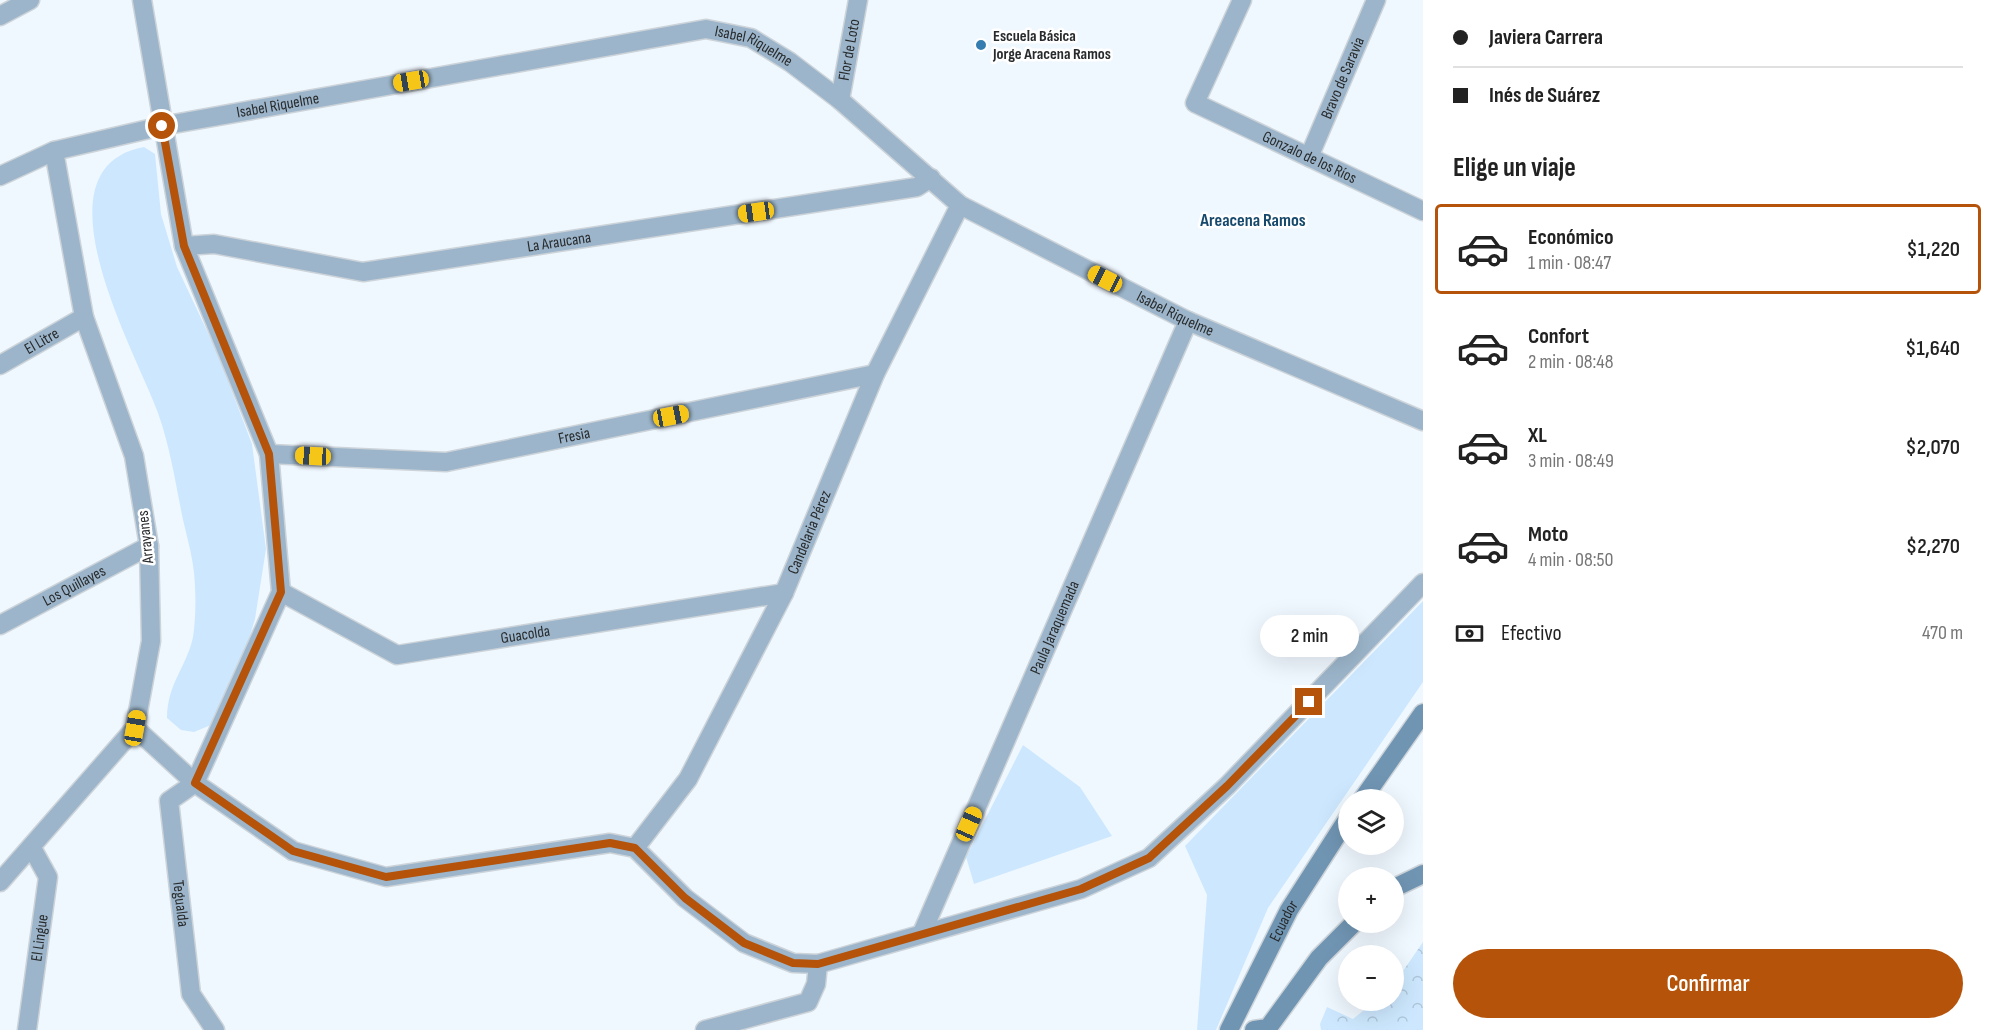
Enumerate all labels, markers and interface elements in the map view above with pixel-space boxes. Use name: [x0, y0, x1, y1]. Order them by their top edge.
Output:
street label: Flor de Loto: [834, 17, 864, 82]
street label: Isabel Riquelme: [713, 22, 796, 71]
text: Javiera Carrera: [1489, 24, 1603, 51]
place label: Escuela Básica Jorge Aracena Ramos: [992, 27, 1111, 64]
street label: Bravo de Saravia: [1317, 34, 1369, 122]
marker: Escuela Básica Jorge Aracena Ramos: [974, 38, 988, 52]
car: [392, 69, 430, 93]
text: Inés de Suárez: [1489, 82, 1600, 109]
street label: Isabel Riquelme: [235, 89, 321, 122]
route start: [148, 112, 175, 139]
street label: Gonzalo de los Ríos: [1259, 127, 1360, 188]
text: Elige un viaje: [1453, 152, 1576, 184]
car: [737, 201, 775, 223]
district label: Areacena Ramos: [1199, 210, 1306, 231]
icon: car: [1456, 222, 1510, 276]
text: Económico: [1528, 224, 1614, 251]
street label: La Araucana: [526, 228, 592, 256]
text: $1,220: [1906, 236, 1960, 263]
text: 1 min · 08:47: [1528, 251, 1611, 275]
car: [1085, 263, 1125, 295]
street label: Isabel Riquelme: [1133, 287, 1217, 340]
icon: car: [1456, 321, 1510, 375]
text: Confort: [1528, 323, 1589, 350]
street label: El Litre: [21, 324, 62, 359]
text: $1,640: [1905, 335, 1960, 362]
text: 2 min · 08:48: [1528, 350, 1614, 374]
car: [652, 404, 690, 428]
icon: car: [1456, 420, 1510, 474]
text: XL: [1528, 422, 1547, 449]
street label: Fresia: [557, 423, 592, 448]
text: $2,070: [1906, 434, 1960, 461]
car: [295, 446, 331, 466]
text: 3 min · 08:49: [1528, 449, 1614, 473]
street label: Candelaria Pérez: [783, 487, 835, 577]
street label: Arrayanes: [134, 509, 158, 565]
icon: car: [1456, 519, 1510, 573]
text: Moto: [1528, 521, 1568, 548]
text: $2,270: [1906, 533, 1960, 560]
text: 4 min · 08:50: [1528, 548, 1613, 572]
street label: Los Quillayes: [39, 561, 109, 610]
street label: Paula Jaraquemada: [1026, 578, 1083, 677]
callout: 2 min: [1260, 615, 1358, 657]
icon: cash: [1453, 617, 1486, 650]
text: Efectivo: [1501, 620, 1562, 647]
street label: Guacolda: [499, 621, 551, 648]
text: 470 m: [1922, 621, 1963, 645]
text: 2 min: [1291, 624, 1328, 648]
route end: [1295, 688, 1322, 715]
car: [123, 709, 147, 747]
map controls: [1338, 789, 1404, 1011]
button: layers: [1338, 789, 1404, 855]
car: [953, 804, 985, 844]
button: +: [1338, 867, 1404, 933]
street label: Tegualda: [169, 879, 193, 928]
street label: Ecuador: [1265, 896, 1302, 945]
street label: El Lingue: [27, 913, 52, 963]
button: −: [1338, 945, 1404, 1011]
button: Confirmar: [1453, 949, 1963, 1018]

